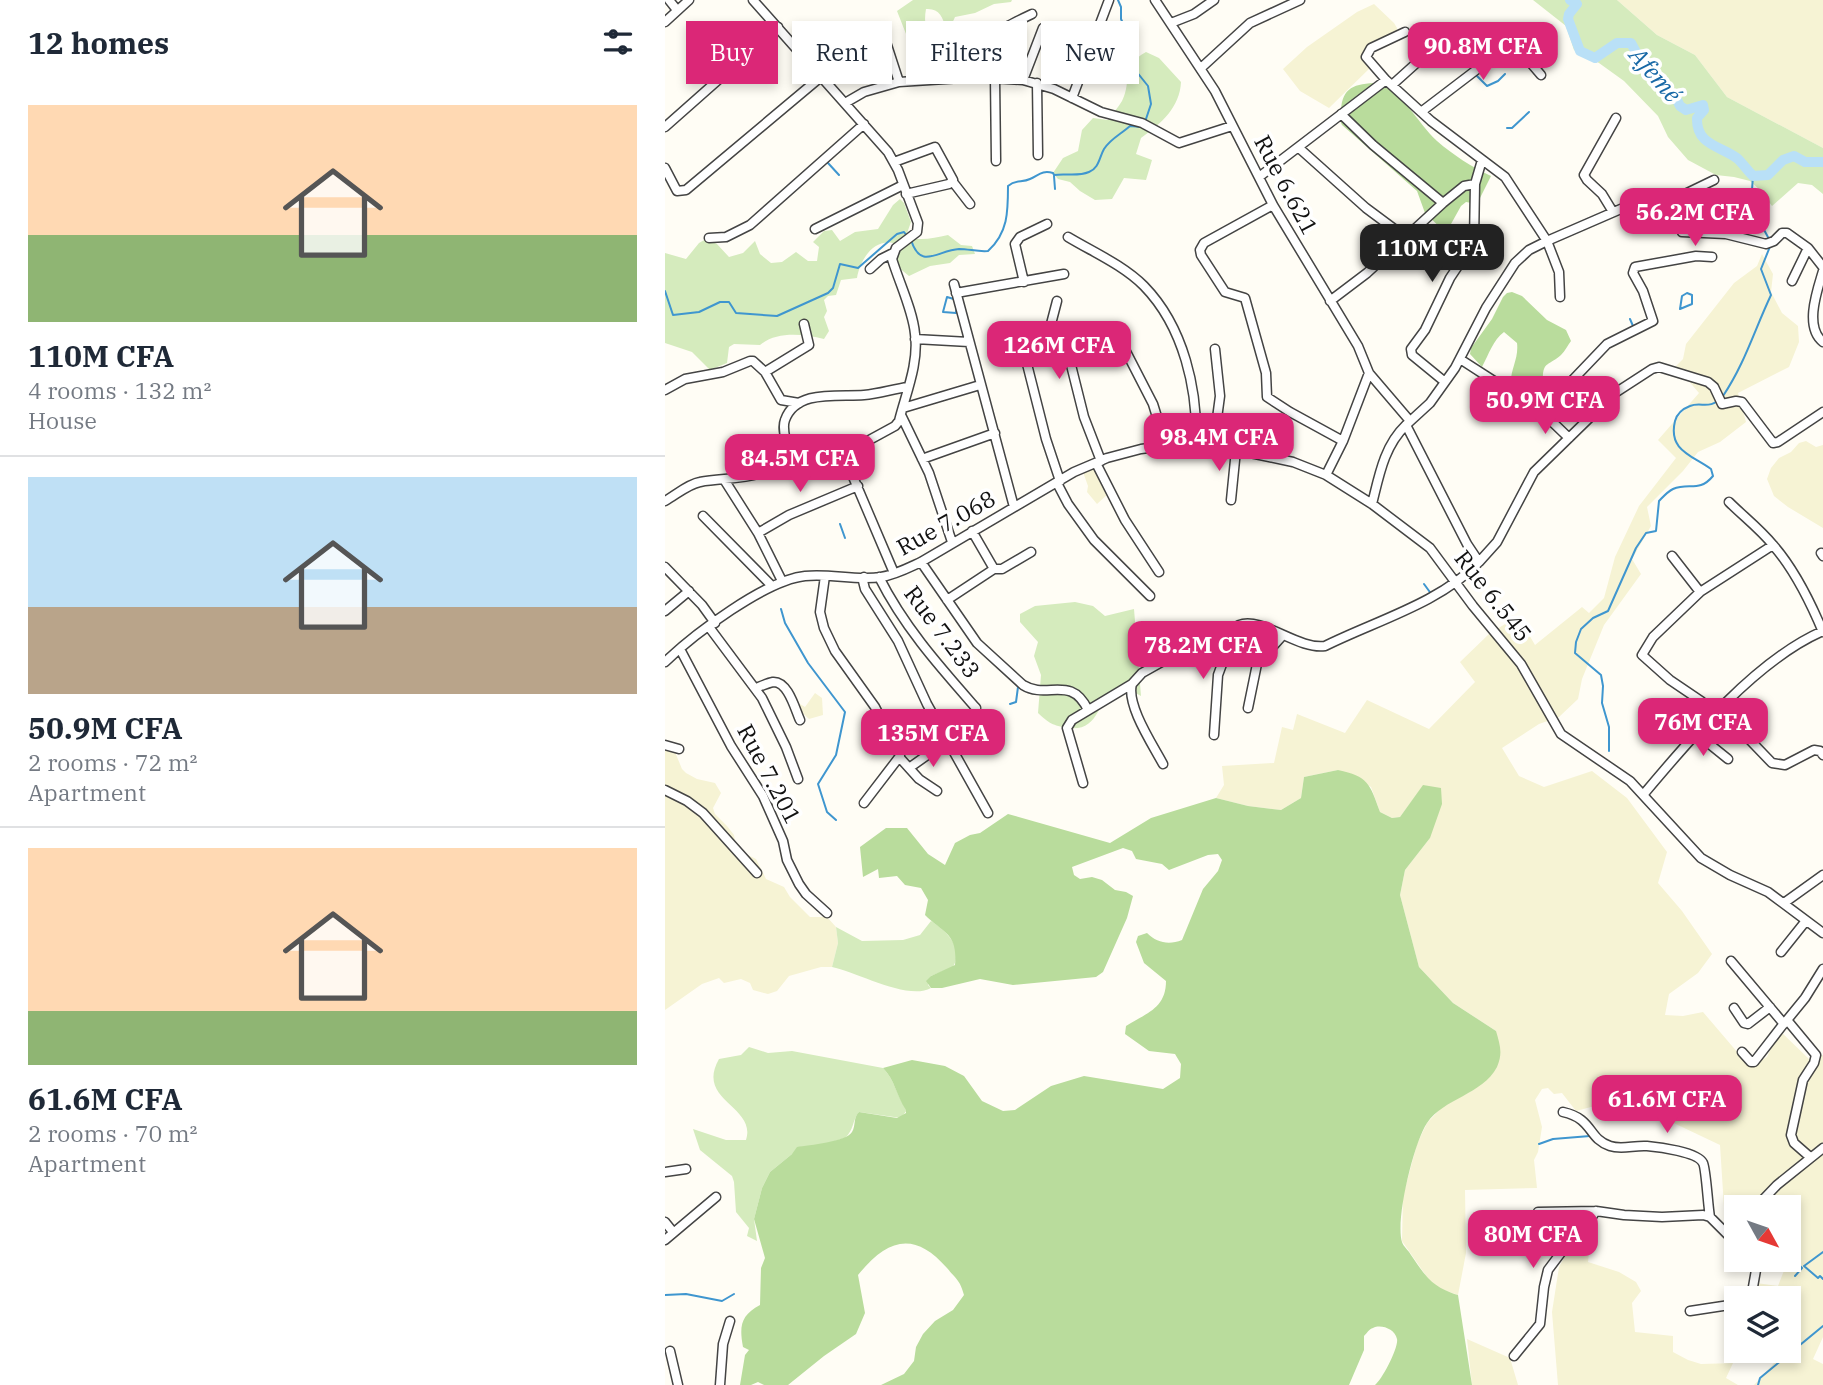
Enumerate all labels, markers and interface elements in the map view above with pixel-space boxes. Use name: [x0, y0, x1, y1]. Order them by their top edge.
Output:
chip: Buy: [686, 21, 778, 84]
chip: Rent: [792, 21, 892, 84]
chip: Filters: [906, 21, 1027, 84]
chip: New: [1041, 21, 1139, 84]
pin: 90.8M CFA: [1403, 22, 1563, 82]
text: 12 homes: [28, 23, 169, 62]
icon: filters: [599, 23, 637, 61]
text: 90.8M CFA: [1424, 30, 1542, 60]
water label: Afemé: [1621, 38, 1690, 110]
street label: Rue 6.621: [1248, 130, 1326, 240]
icon: home: [270, 150, 396, 276]
pin: 56.2M CFA: [1615, 188, 1775, 248]
text: 56.2M CFA: [1636, 196, 1754, 226]
pin: 110M CFA: [1360, 224, 1504, 284]
text: 110M CFA: [1376, 232, 1488, 262]
pin: 126M CFA: [987, 322, 1131, 381]
text: 126M CFA: [1003, 329, 1115, 359]
text: 110M CFA: [28, 336, 174, 375]
text: 4 rooms · 132 m²: [28, 375, 211, 405]
pin: 50.9M CFA: [1465, 376, 1625, 436]
text: 50.9M CFA: [1486, 384, 1604, 414]
text: House: [28, 405, 97, 435]
pin: 98.4M CFA: [1139, 414, 1299, 473]
text: 98.4M CFA: [1160, 421, 1278, 451]
pin: 84.5M CFA: [720, 434, 880, 494]
text: 84.5M CFA: [741, 442, 859, 472]
street label: Rue 7.068: [891, 483, 1000, 562]
icon: home: [270, 522, 396, 648]
street label: Rue 6.545: [1449, 543, 1539, 647]
street label: Rue 7.233: [898, 579, 987, 684]
pin: 78.2M CFA: [1123, 622, 1283, 681]
text: 78.2M CFA: [1144, 629, 1262, 659]
pin: 76M CFA: [1638, 698, 1768, 758]
text: 76M CFA: [1654, 706, 1752, 736]
text: 50.9M CFA: [28, 708, 182, 747]
pin: 135M CFA: [861, 710, 1005, 769]
text: 135M CFA: [877, 717, 989, 747]
street label: Rue 7.201: [731, 719, 809, 829]
text: 2 rooms · 72 m²: [28, 747, 198, 777]
text: Apartment: [28, 777, 146, 807]
icon: home: [270, 893, 396, 1019]
pin: 61.6M CFA: [1587, 1076, 1747, 1135]
text: 61.6M CFA: [28, 1079, 182, 1118]
text: 61.6M CFA: [1608, 1083, 1726, 1113]
text: 2 rooms · 70 m²: [28, 1118, 198, 1148]
text: Apartment: [28, 1148, 146, 1178]
north arrow: [1724, 1195, 1801, 1272]
map controls: [1724, 1195, 1801, 1363]
pin: 80M CFA: [1468, 1210, 1598, 1270]
text: 80M CFA: [1484, 1218, 1582, 1248]
button: layers: [1724, 1286, 1801, 1363]

